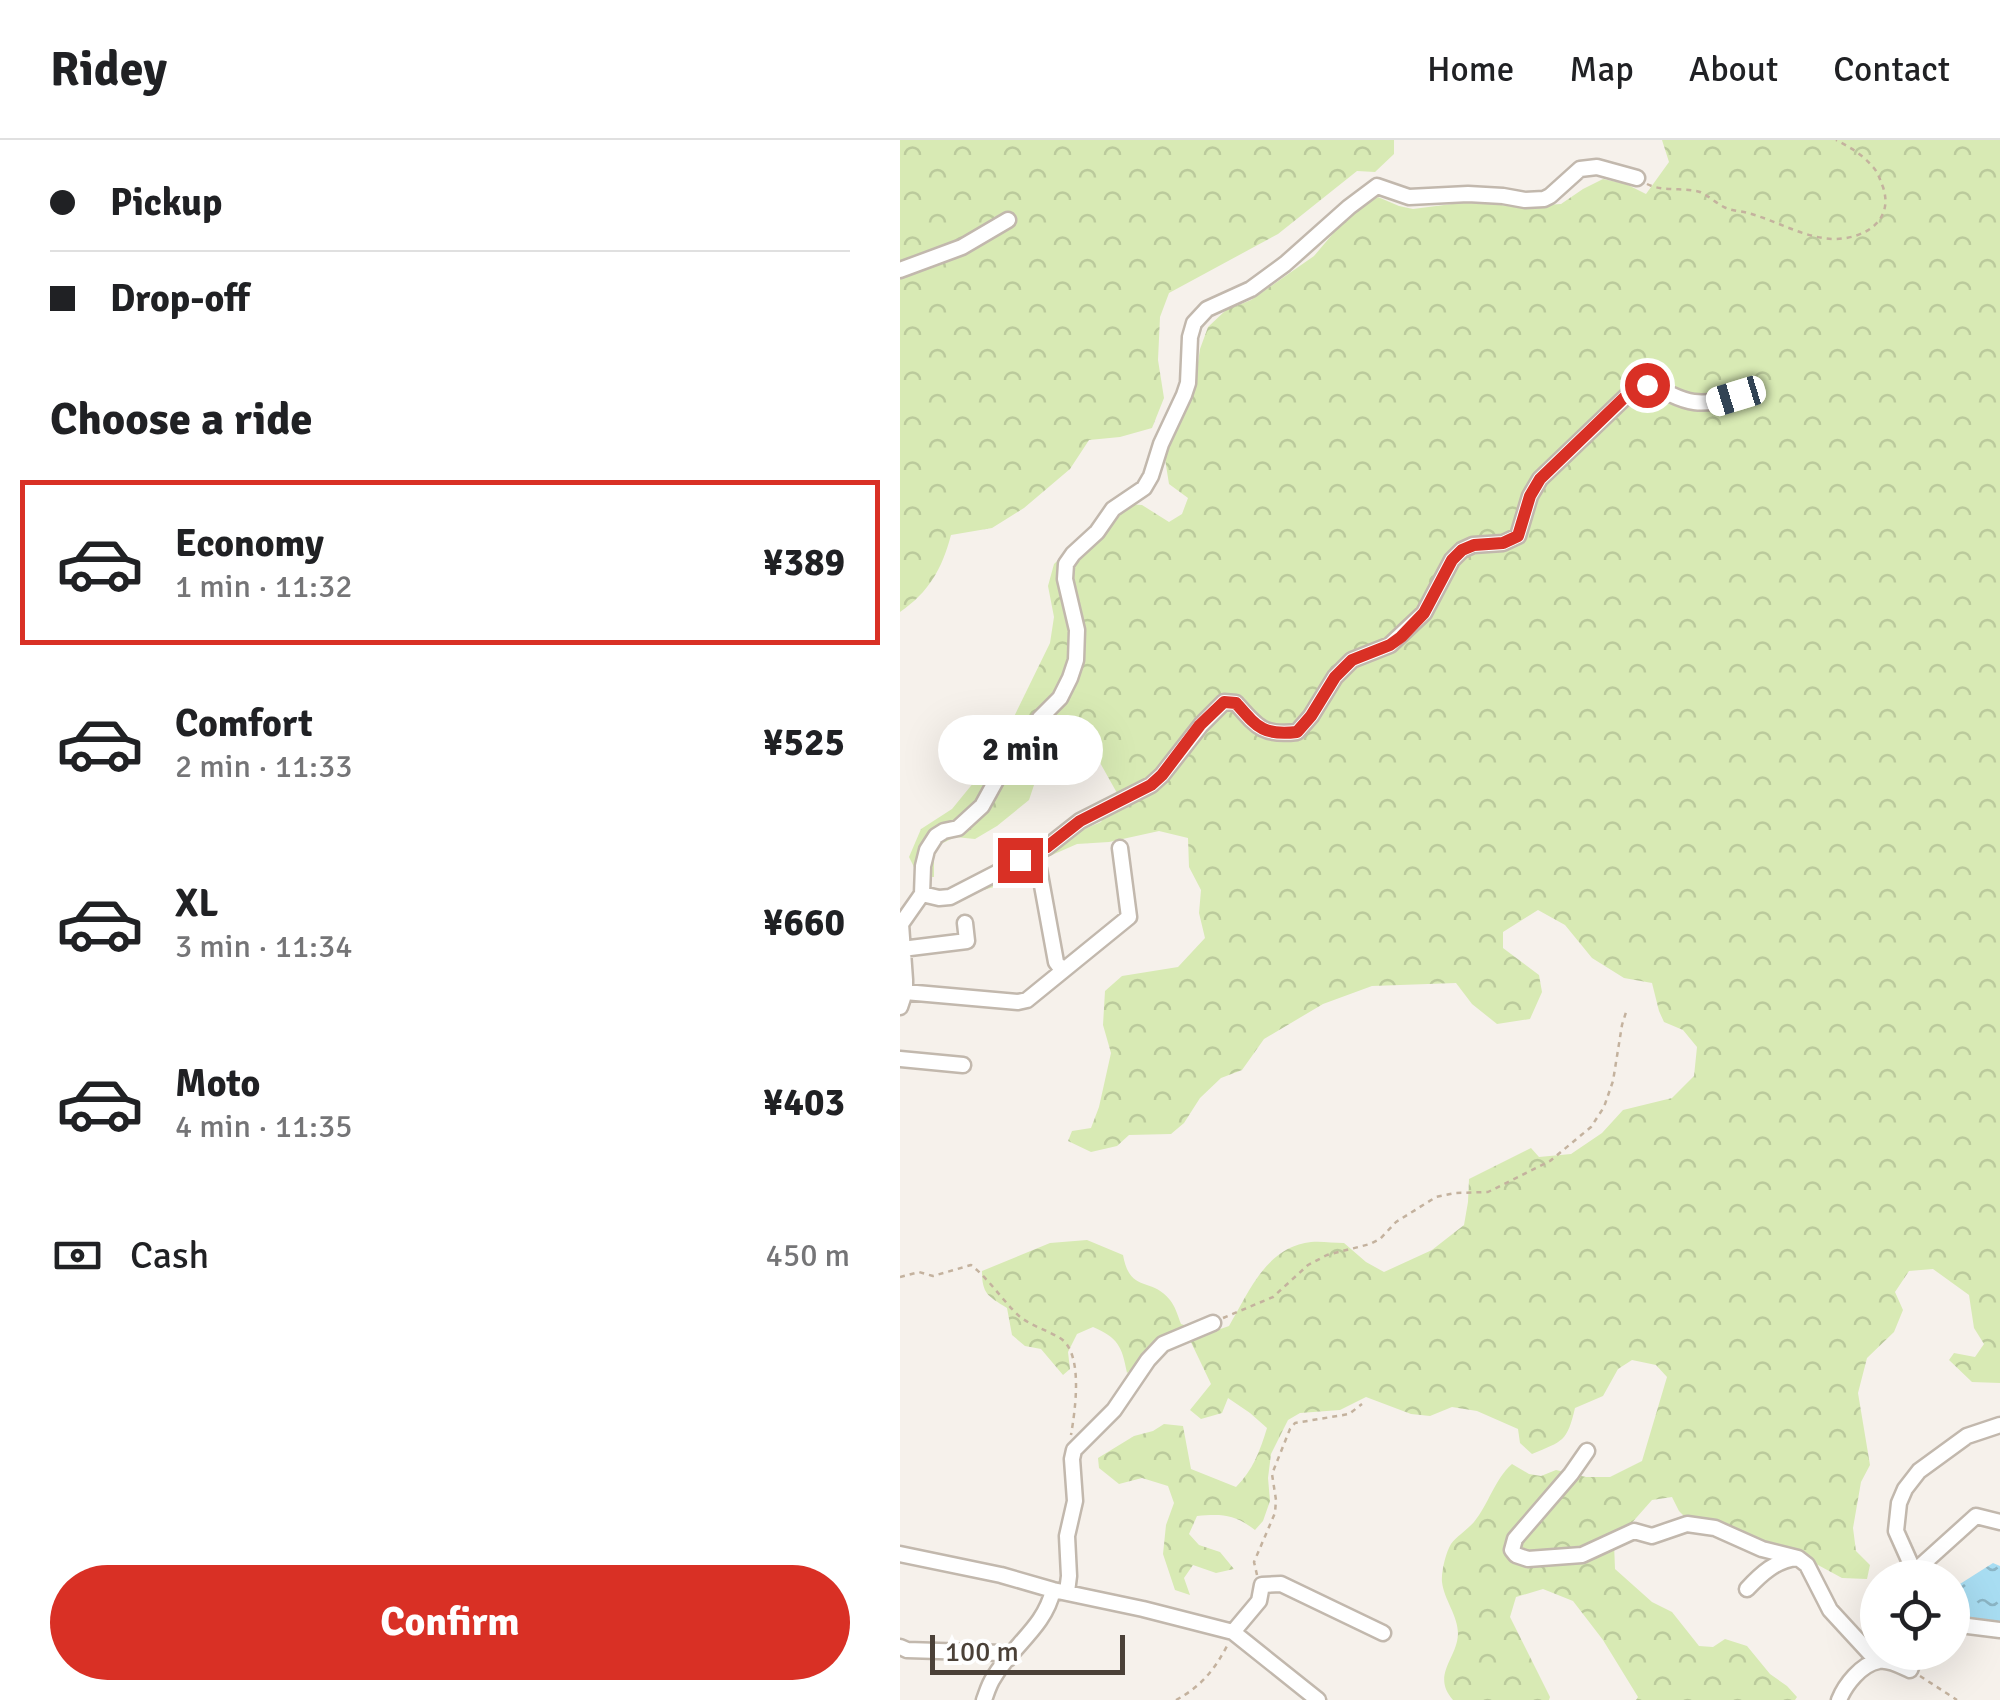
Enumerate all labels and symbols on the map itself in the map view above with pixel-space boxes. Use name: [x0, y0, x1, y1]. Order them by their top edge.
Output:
route start: [1625, 363, 1670, 408]
car: [1703, 373, 1769, 419]
callout: 2 min: [938, 715, 1102, 785]
route end: [998, 838, 1043, 883]
scale bar: [930, 1630, 1125, 1674]

